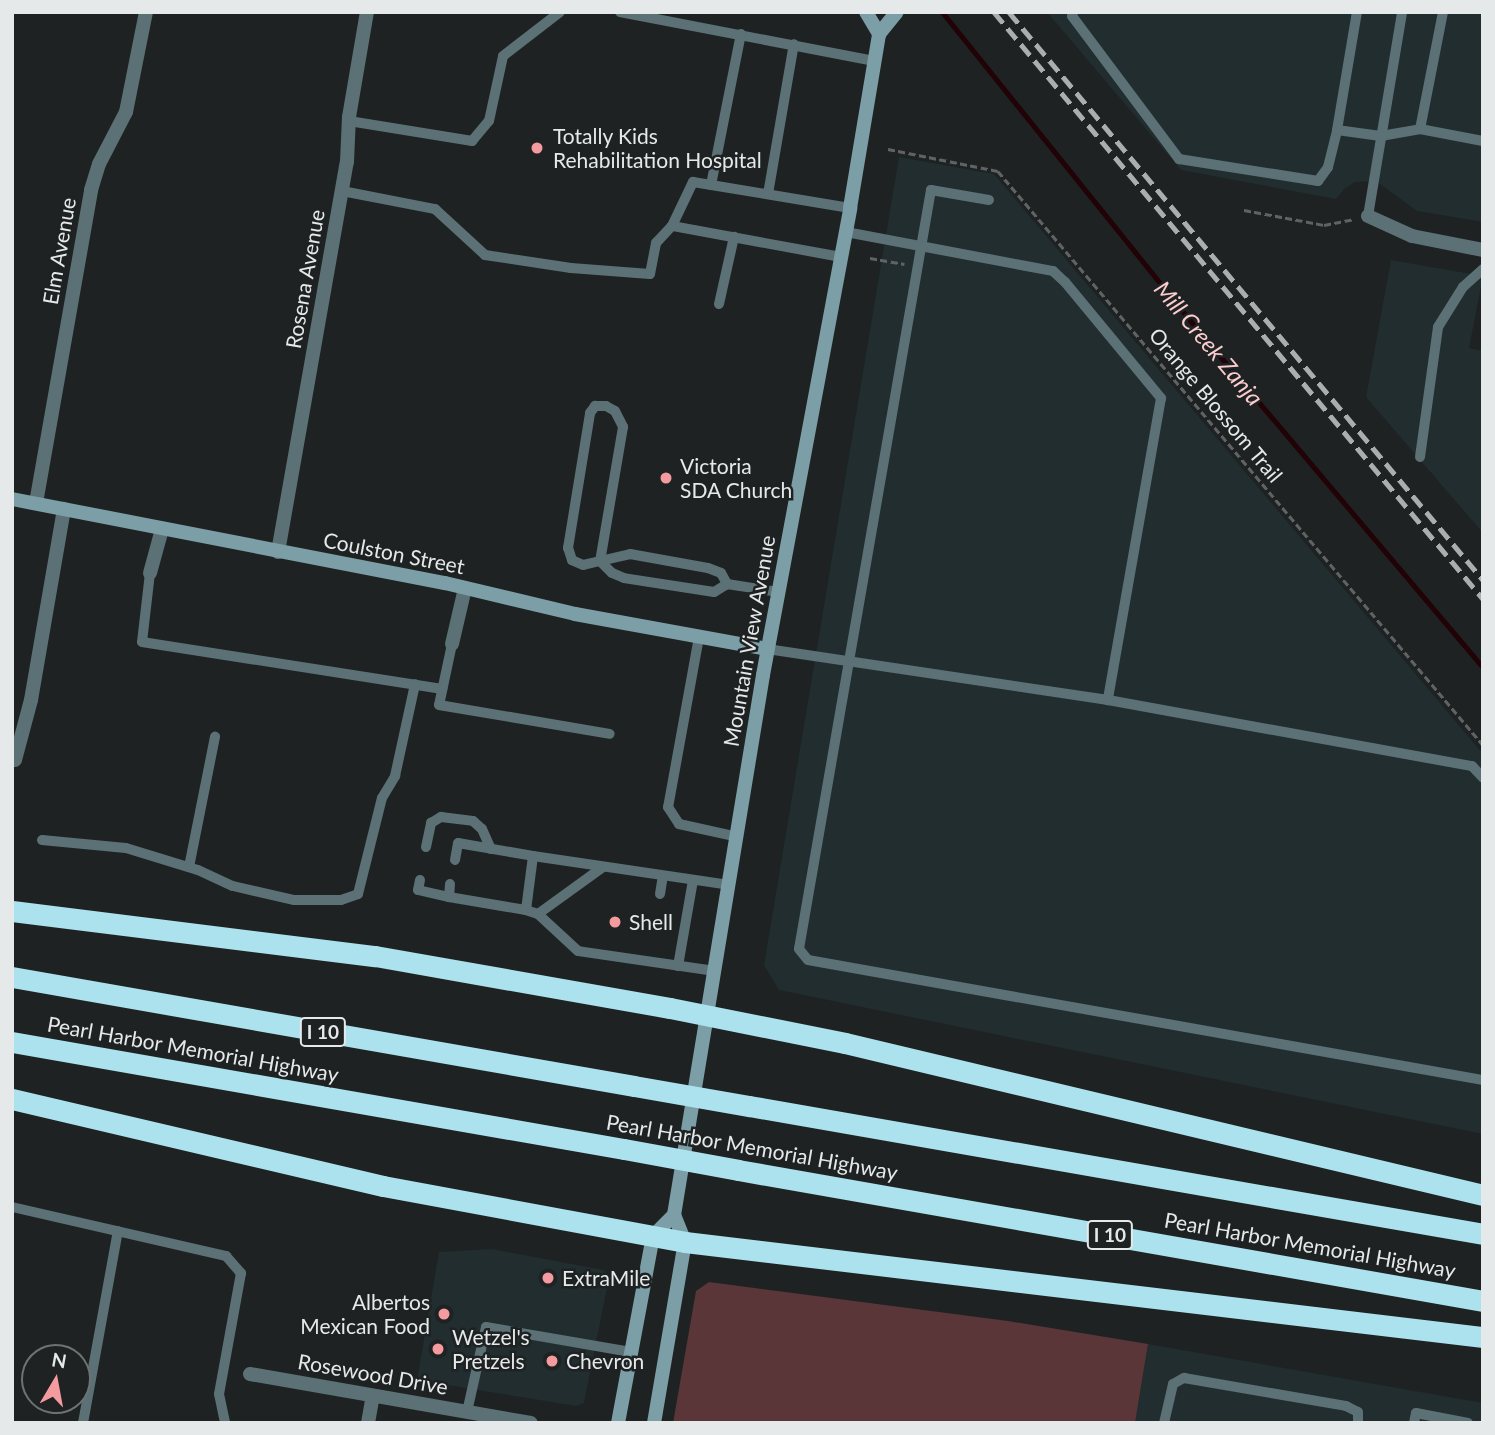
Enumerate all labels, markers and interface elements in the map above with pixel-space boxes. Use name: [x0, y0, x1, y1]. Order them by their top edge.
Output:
place label: Totally Kids Rehabilitation Hospital: [553, 123, 762, 173]
marker: Totally Kids Rehabilitation Hospital: [527, 138, 547, 158]
street label: Elm Avenue: [37, 195, 81, 307]
street label: Rosena Avenue: [280, 207, 330, 351]
water label: Mill Creek Zanja: [1149, 275, 1269, 411]
street label: Orange Blossom Trail: [1144, 322, 1288, 488]
place label: Victoria SDA Church: [680, 453, 793, 503]
marker: Victoria SDA Church: [658, 470, 674, 486]
street label: Coulston Street: [321, 527, 467, 579]
street label: Mountain View Avenue: [718, 532, 780, 750]
place label: Shell: [629, 909, 673, 935]
marker: Shell: [607, 914, 623, 930]
street label: Pearl Harbor Memorial Highway: [45, 1011, 341, 1087]
road number: I 10: [298, 1016, 348, 1048]
street label: Pearl Harbor Memorial Highway: [604, 1109, 900, 1185]
street label: Pearl Harbor Memorial Highway: [1162, 1207, 1458, 1283]
road number: I 10: [1086, 1219, 1134, 1250]
place label: ExtraMile: [562, 1265, 650, 1291]
marker: ExtraMile: [540, 1270, 556, 1286]
place label: Albertos Mexican Food: [300, 1289, 430, 1339]
marker: Albertos Mexican Food: [436, 1306, 452, 1322]
place label: Wetzel's Pretzels: [452, 1324, 530, 1374]
marker: Wetzel's Pretzels: [430, 1341, 446, 1357]
north arrow: [21, 1344, 91, 1414]
text: N: [50, 1347, 69, 1372]
street label: Rosewood Drive: [296, 1348, 450, 1400]
place label: Chevron: [566, 1348, 644, 1374]
marker: Chevron: [544, 1353, 560, 1369]

